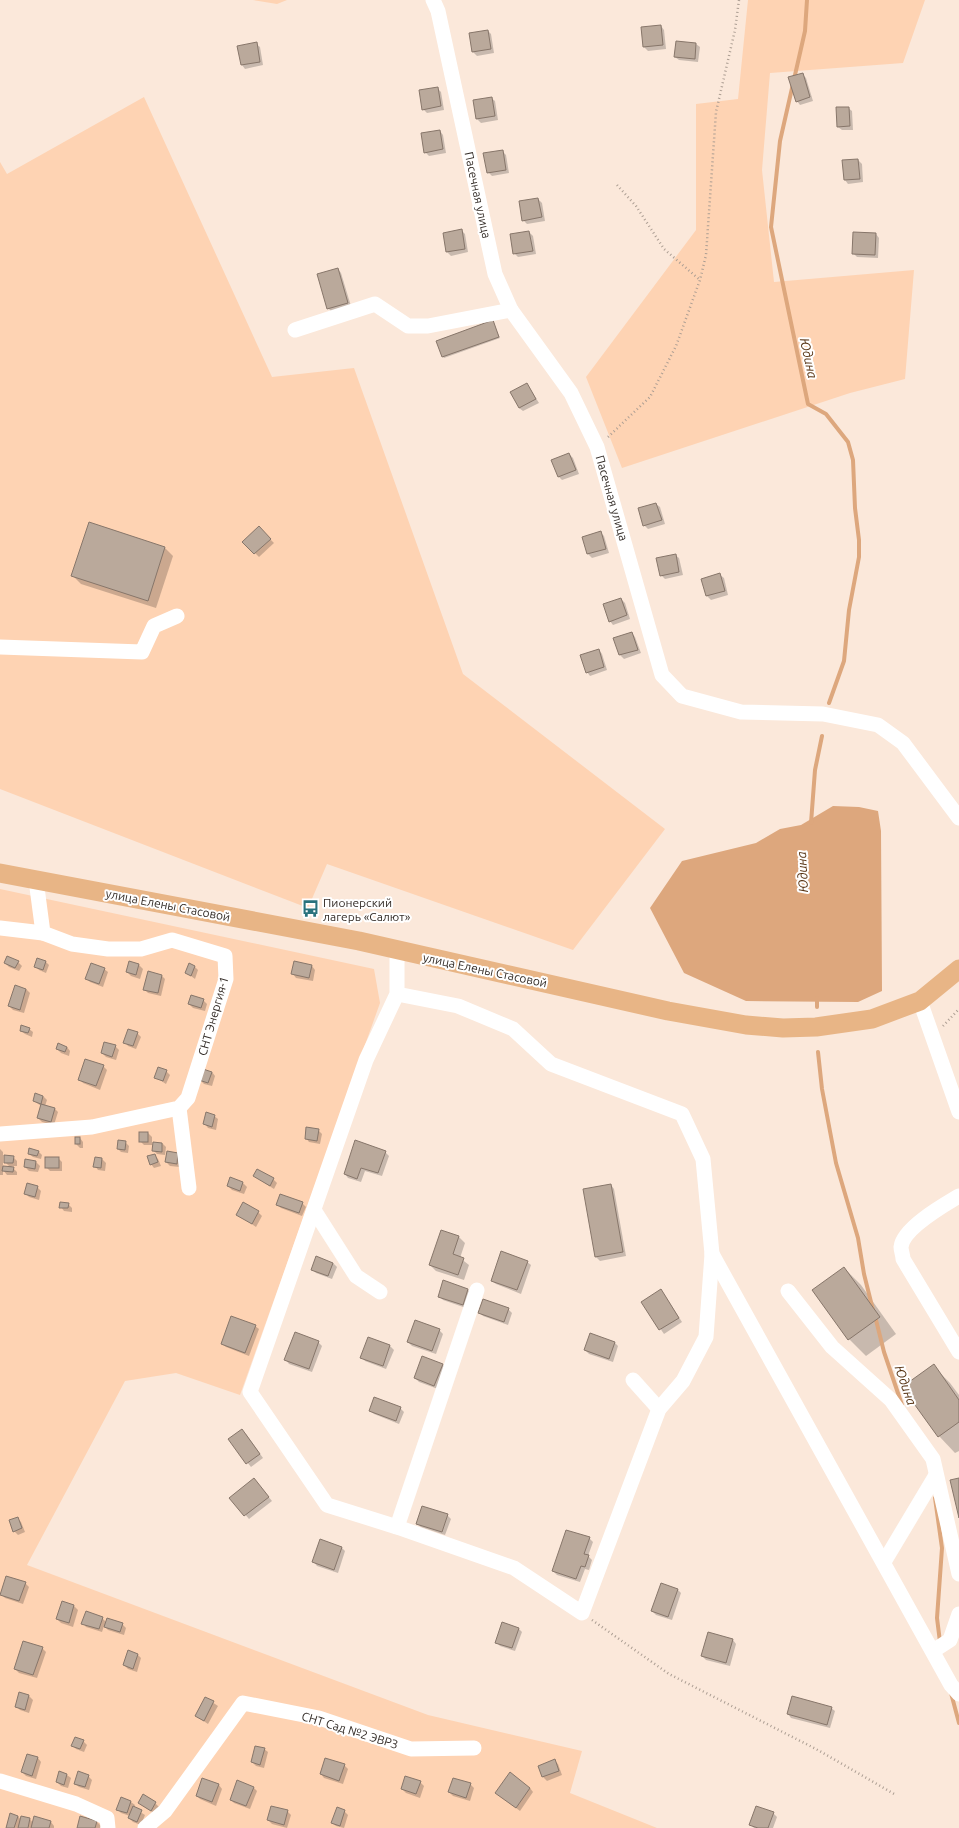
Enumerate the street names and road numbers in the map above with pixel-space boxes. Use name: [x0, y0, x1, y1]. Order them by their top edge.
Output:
street label: Пасечная улица: [462, 151, 494, 239]
street label: Пасечная улица: [594, 454, 630, 542]
street label: улица Елены Стасовой: [105, 887, 231, 923]
street label: улица Елены Стасовой: [422, 950, 548, 990]
street label: СНТ Энергия-1: [195, 975, 231, 1057]
street label: СНТ Сад №2 ЭВРЗ: [300, 1709, 400, 1751]

